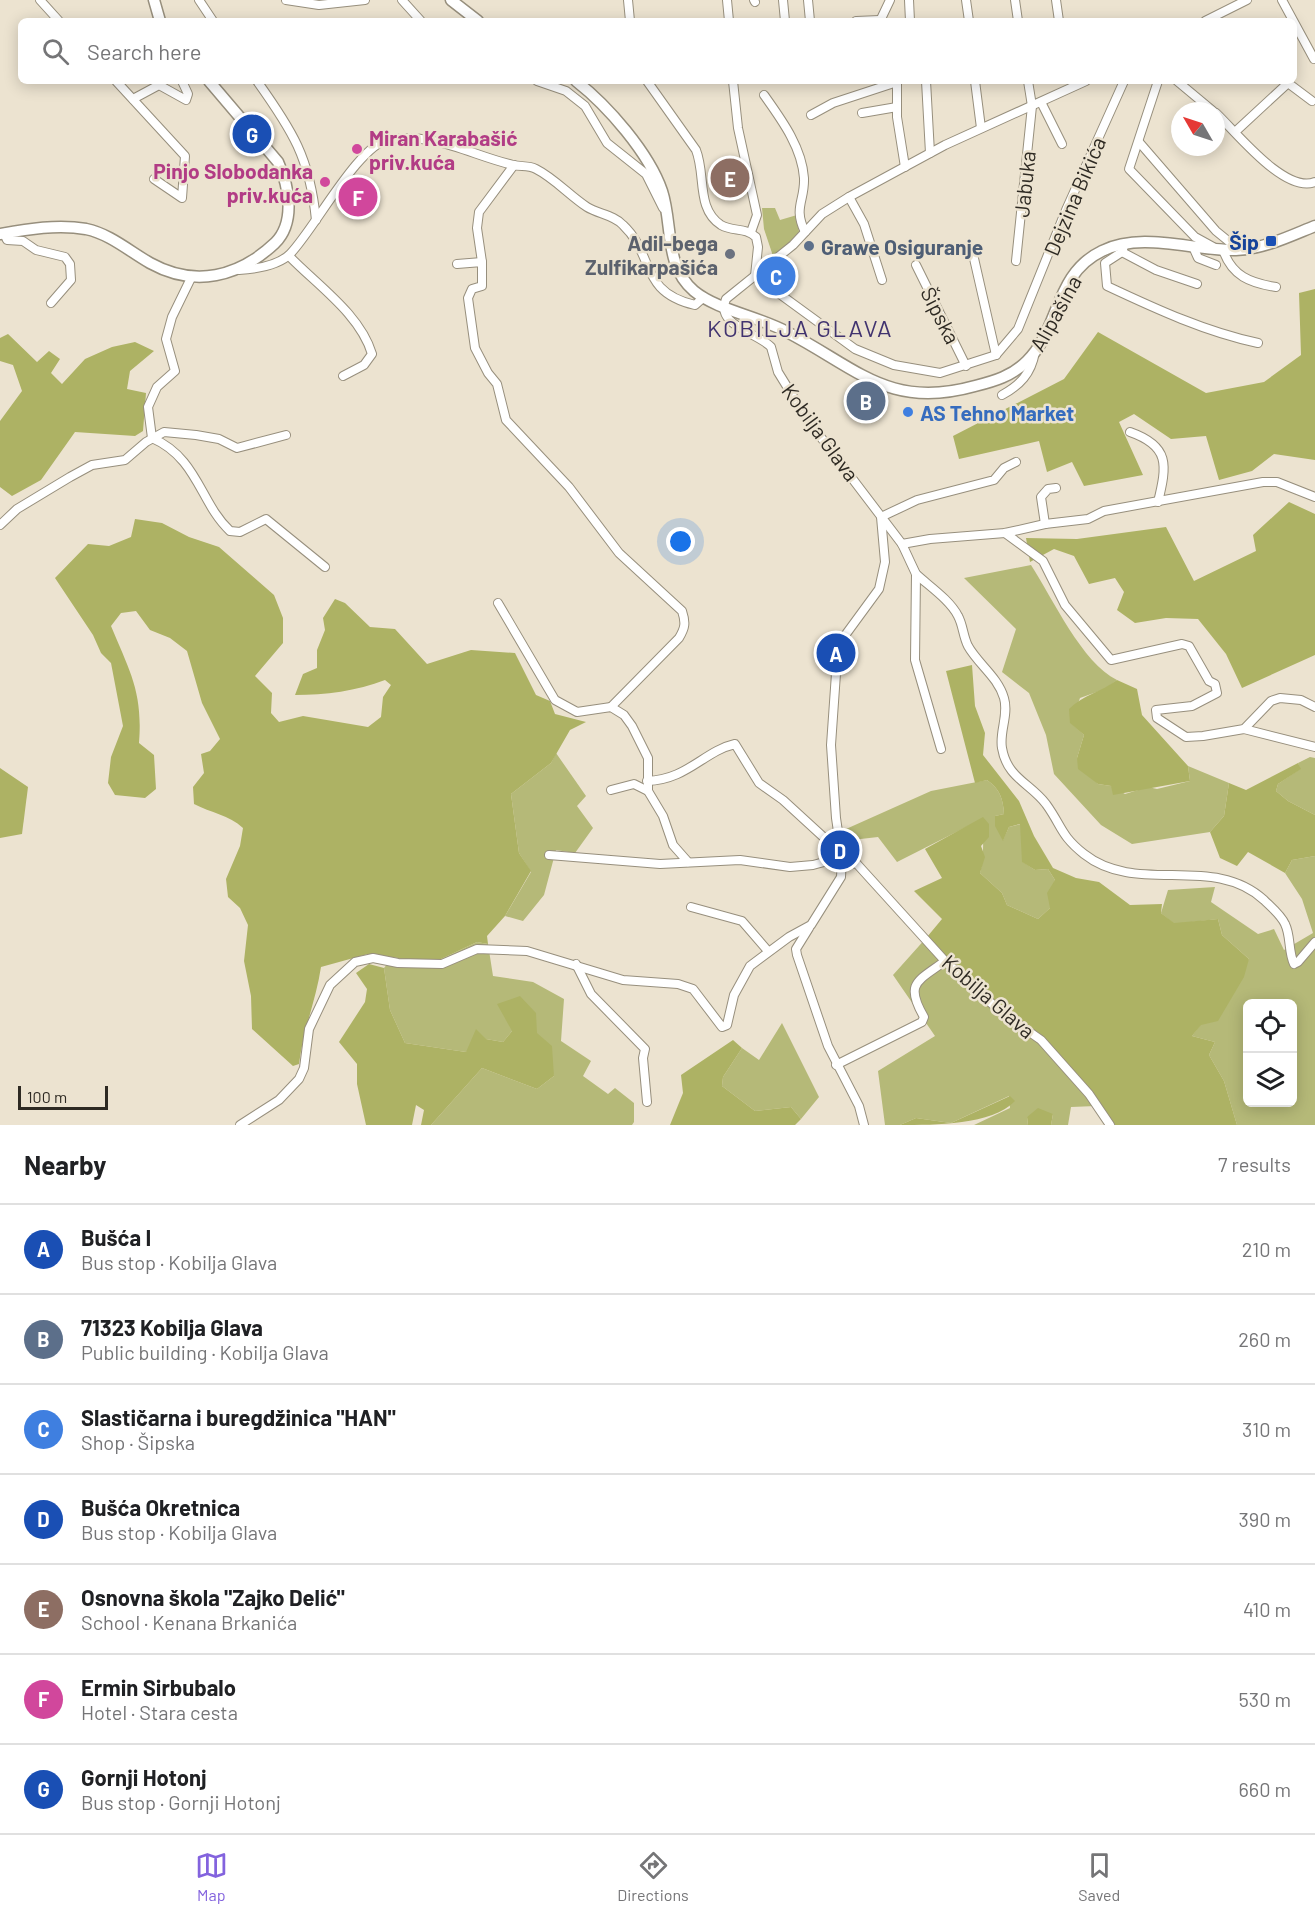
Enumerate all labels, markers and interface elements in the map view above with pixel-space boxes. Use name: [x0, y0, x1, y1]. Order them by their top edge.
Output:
search box: [18, 18, 1297, 84]
icon: search: [39, 35, 72, 68]
text: Search here: [87, 38, 201, 64]
north arrow: [1171, 102, 1225, 156]
pin: G: [232, 112, 272, 156]
place label: Miran Karabašić priv.kuća: [369, 125, 518, 174]
street label: Dejzina Bikića: [1038, 133, 1110, 259]
marker: Miran Karabašić priv.kuća: [350, 142, 364, 156]
street label: Jabuka: [1008, 150, 1040, 218]
pin: E: [710, 156, 750, 201]
place label: Pinjo Slobodanka priv.kuća: [153, 158, 313, 207]
pin: F: [338, 174, 378, 220]
marker: Pinjo Slobodanka priv.kuća: [318, 175, 332, 189]
place label: Šip: [1229, 229, 1259, 254]
place label: Adil-bega Zulfikarpašića: [585, 230, 718, 279]
place label: Grawe Osiguranje: [821, 234, 983, 259]
marker: Šip: [1264, 234, 1278, 248]
marker: Grawe Osiguranje: [802, 239, 816, 253]
marker: Adil-bega Zulfikarpašića: [723, 247, 737, 261]
pin: C: [756, 254, 796, 298]
street label: Alipašina: [1024, 271, 1086, 355]
street label: Šipska: [916, 282, 966, 348]
district label: KOBILJA GLAVA: [707, 313, 893, 342]
street label: Kobilja Glava: [777, 378, 865, 486]
pin: B: [846, 378, 886, 424]
place label: AS Tehno Market: [920, 400, 1074, 425]
marker: AS Tehno Market: [901, 405, 915, 419]
your location: [666, 527, 695, 556]
pin: A: [816, 630, 856, 676]
pin: D: [820, 828, 860, 872]
street label: Kobilja Glava: [938, 949, 1040, 1043]
map controls: [1243, 999, 1297, 1107]
button: locate: [1243, 999, 1297, 1053]
button: layers: [1243, 1053, 1297, 1107]
scale bar: [18, 1083, 108, 1110]
text: 100 m: [27, 1087, 67, 1106]
text: Nearby: [24, 1149, 106, 1180]
text: 7 results: [1218, 1152, 1291, 1176]
text: Bušća I: [81, 1224, 151, 1250]
text: A: [37, 1237, 50, 1261]
text: 210 m: [1242, 1237, 1291, 1261]
text: Bus stop · Kobilja Glava: [81, 1250, 277, 1274]
text: 71323 Kobilja Glava: [81, 1314, 263, 1340]
text: B: [37, 1327, 50, 1351]
text: 260 m: [1238, 1327, 1291, 1351]
text: Public building · Kobilja Glava: [81, 1340, 329, 1364]
text: Slastičarna i buregdžinica "HAN": [81, 1404, 396, 1430]
text: C: [37, 1417, 50, 1441]
text: 310 m: [1242, 1417, 1291, 1441]
text: Shop · Šipska: [81, 1430, 195, 1454]
text: Bušća Okretnica: [81, 1494, 240, 1520]
text: D: [37, 1507, 50, 1531]
text: 390 m: [1238, 1507, 1291, 1531]
text: Bus stop · Kobilja Glava: [81, 1520, 277, 1544]
text: Osnovna škola "Zajko Delić": [81, 1584, 345, 1610]
text: E: [38, 1597, 49, 1621]
text: 410 m: [1243, 1597, 1291, 1621]
text: School · Kenana Brkanića: [81, 1610, 297, 1634]
text: Ermin Sirbubalo: [81, 1674, 236, 1700]
text: F: [38, 1687, 49, 1711]
text: 530 m: [1239, 1687, 1291, 1711]
text: Hotel · Stara cesta: [81, 1700, 238, 1724]
text: Gornji Hotonj: [81, 1764, 207, 1790]
text: G: [37, 1777, 50, 1801]
text: 660 m: [1239, 1777, 1291, 1801]
text: Bus stop · Gornji Hotonj: [81, 1790, 281, 1814]
tab: Map: [195, 1849, 228, 1904]
tab: Directions: [617, 1849, 689, 1904]
tab: Saved: [1078, 1849, 1120, 1904]

